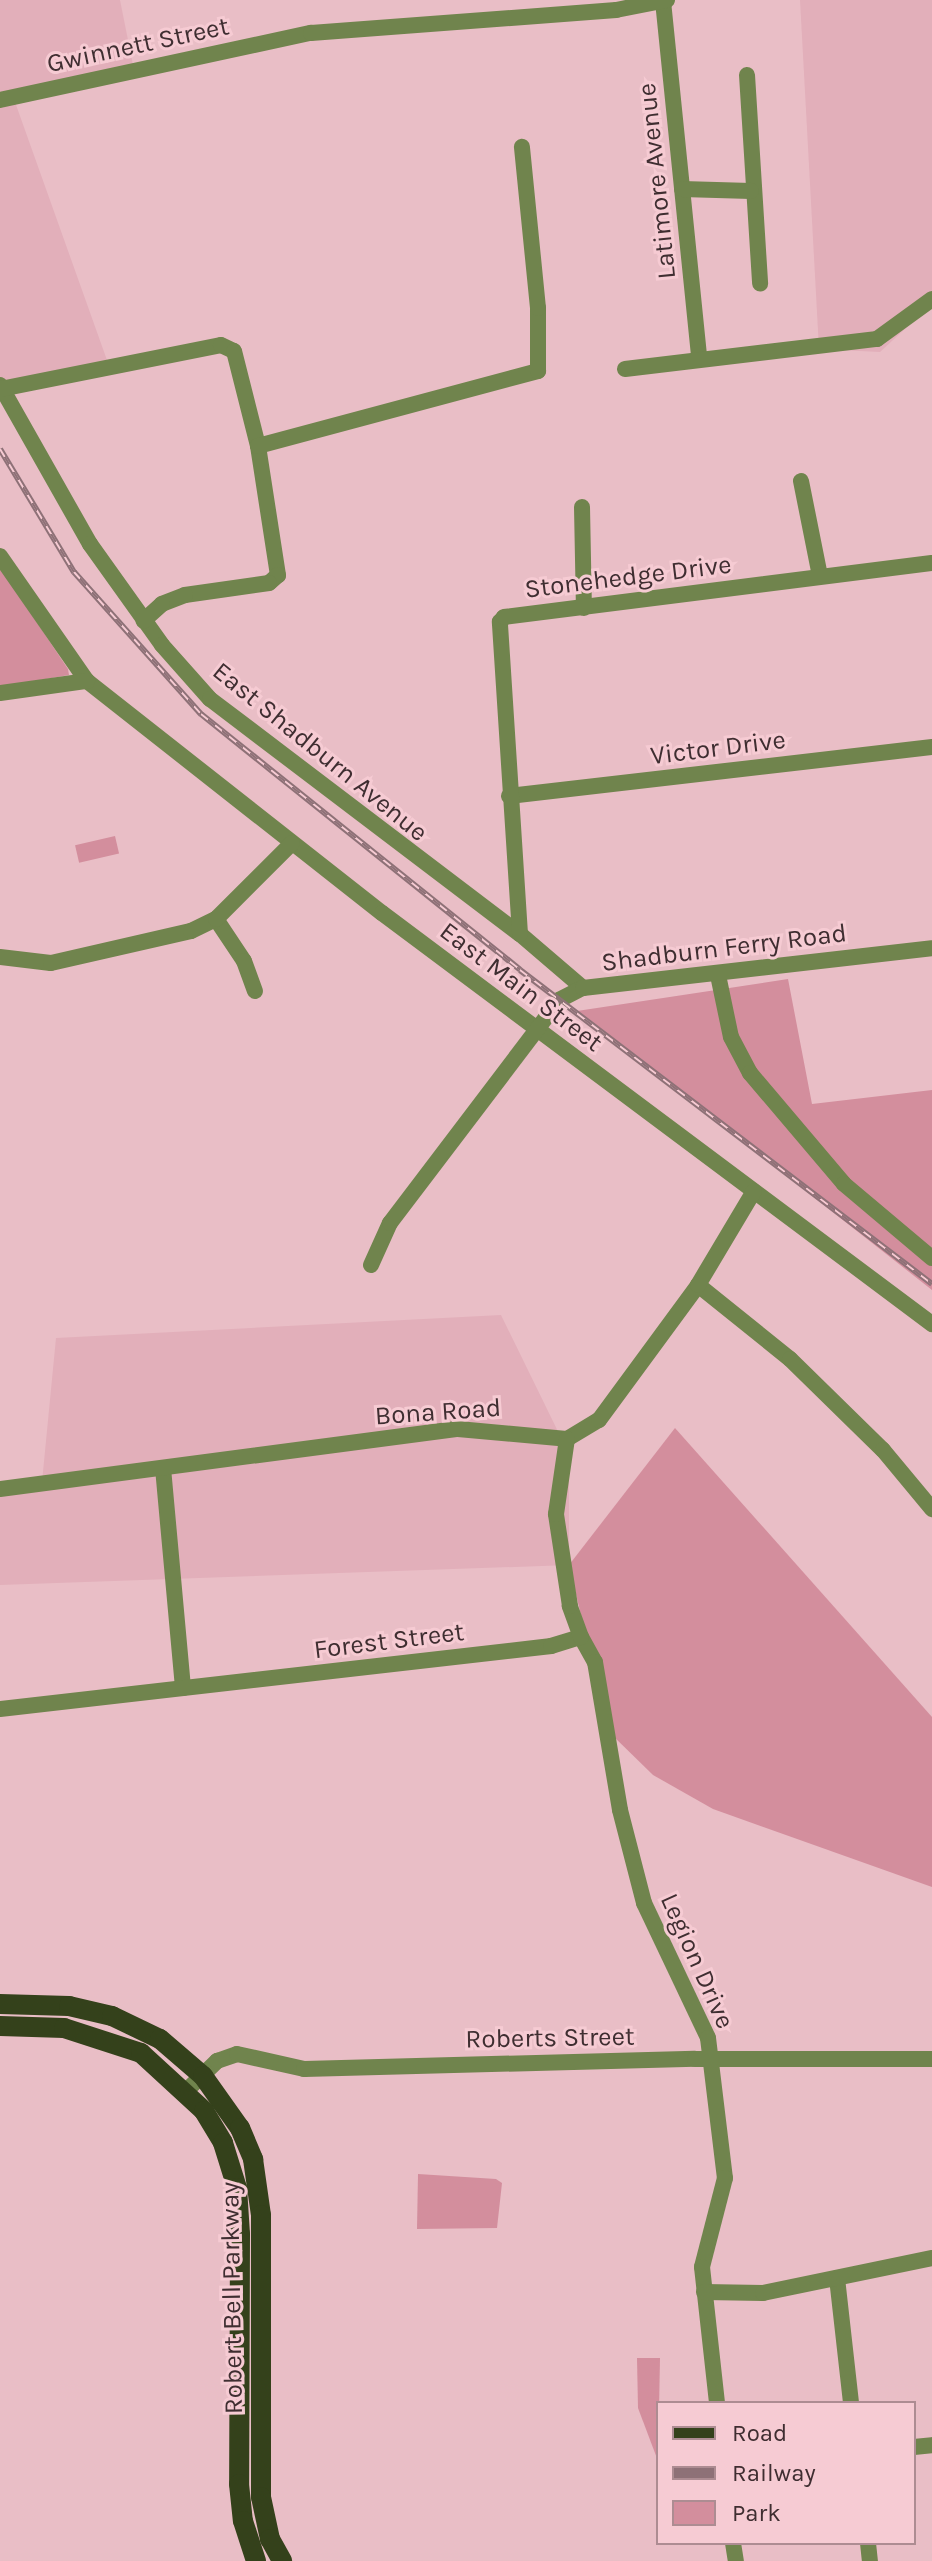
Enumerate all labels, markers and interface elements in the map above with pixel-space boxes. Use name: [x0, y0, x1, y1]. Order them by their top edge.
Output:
street label: Gwinnett Street: [44, 10, 232, 80]
street label: Latimore Avenue: [631, 81, 683, 281]
street label: Stonehedge Drive: [523, 549, 733, 605]
street label: East Shadburn Avenue: [206, 656, 434, 848]
street label: Victor Drive: [649, 724, 787, 772]
street label: East Main Street: [433, 916, 609, 1058]
street label: Shadburn Ferry Road: [600, 917, 848, 979]
street label: Bona Road: [374, 1392, 502, 1432]
street label: Forest Street: [312, 1616, 466, 1666]
street label: Legion Drive: [653, 1889, 741, 2033]
street label: Roberts Street: [465, 2021, 635, 2055]
street label: Robert Bell Parkway: [214, 2181, 250, 2415]
legend: [656, 2401, 916, 2545]
text: Road: [732, 2419, 787, 2447]
text: Railway: [732, 2459, 816, 2487]
text: Park: [732, 2499, 781, 2527]

